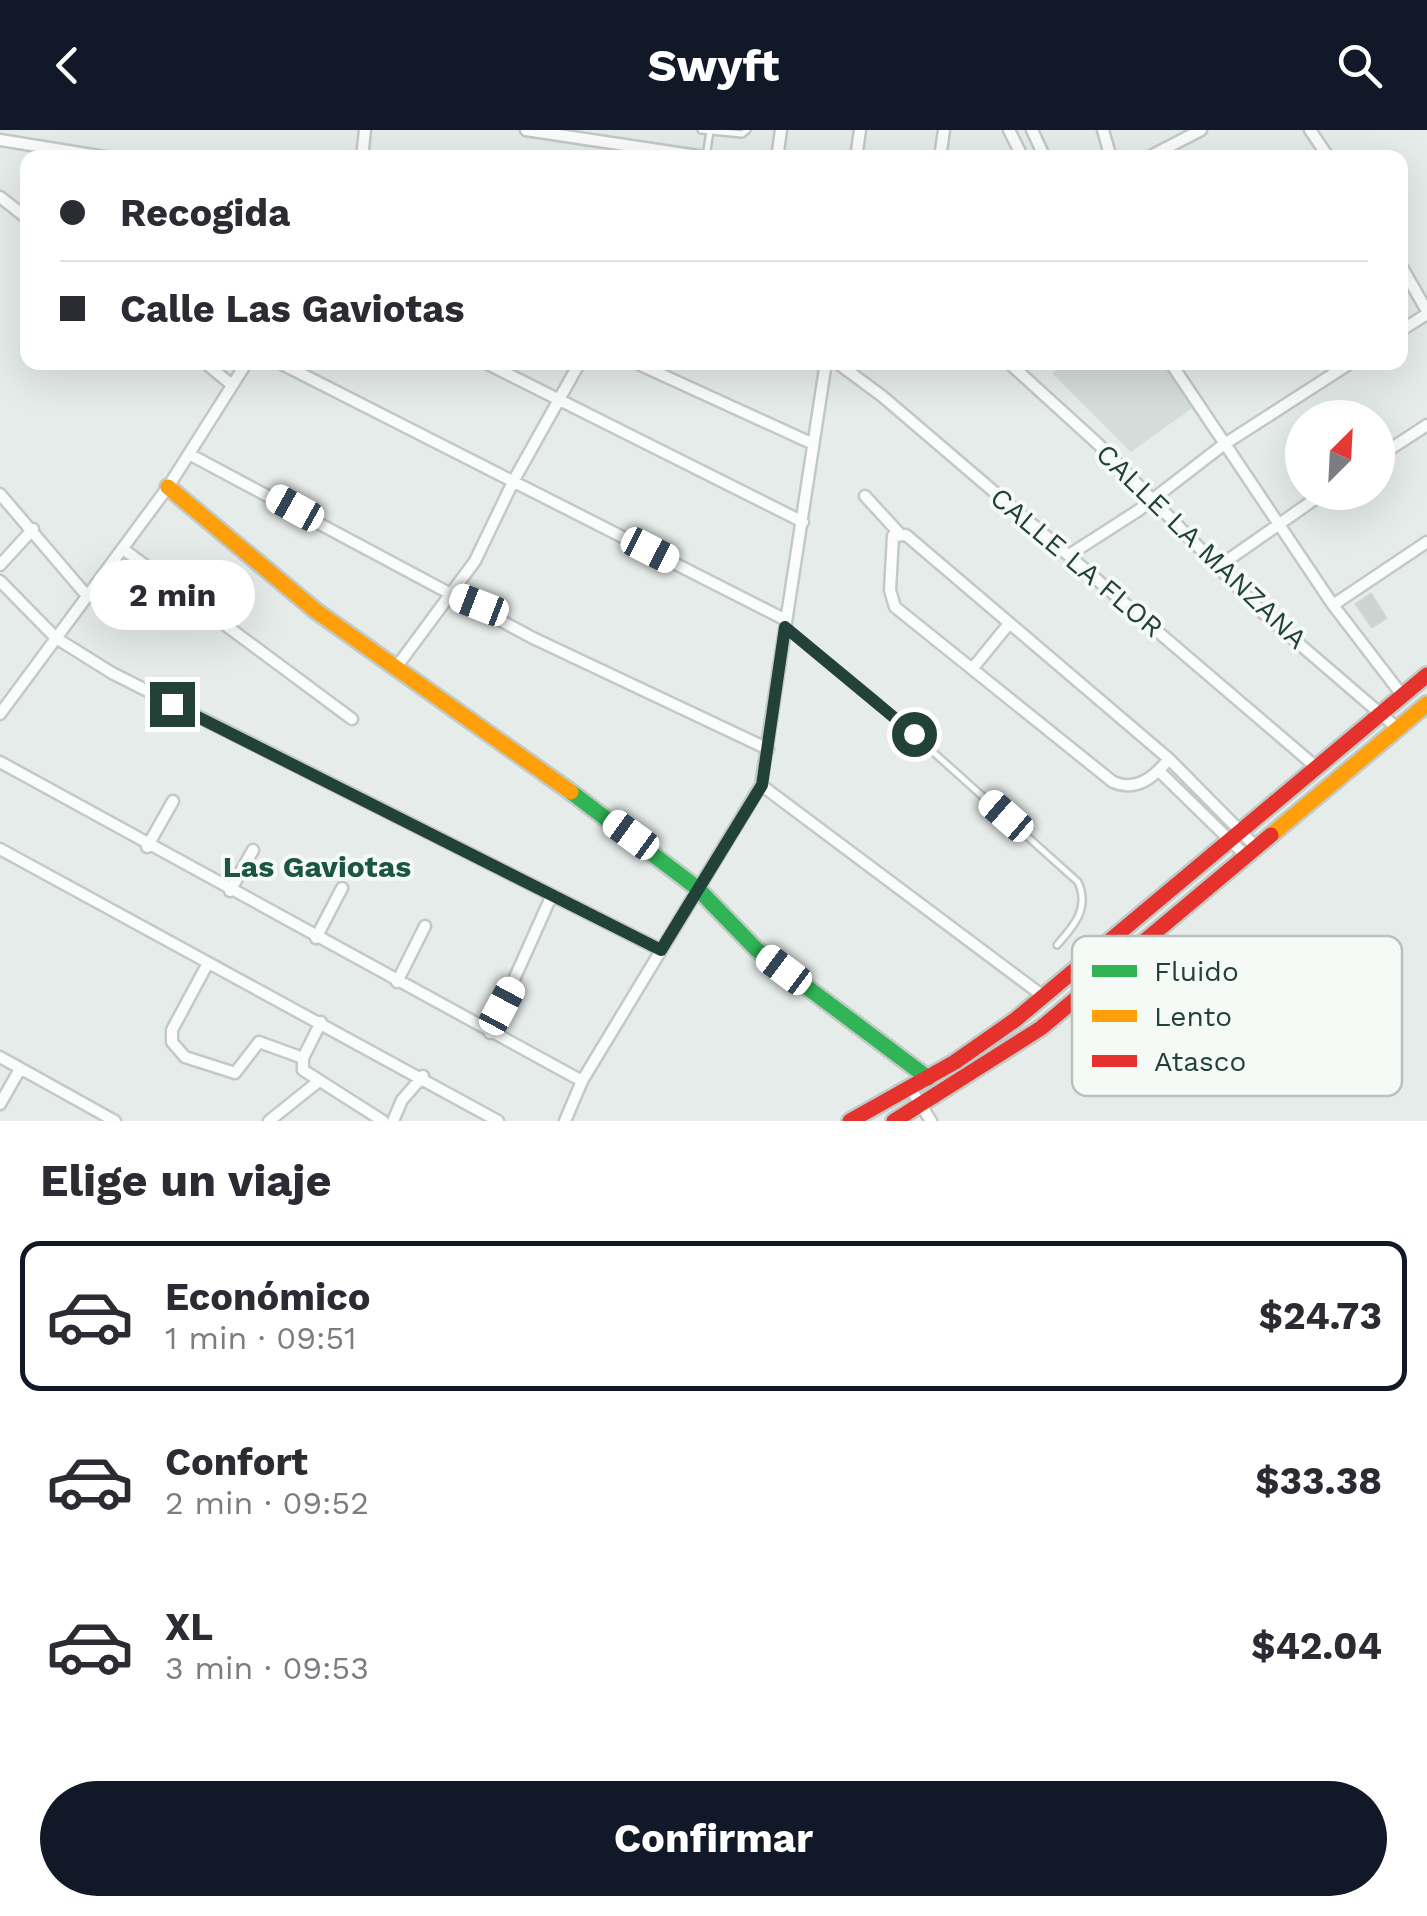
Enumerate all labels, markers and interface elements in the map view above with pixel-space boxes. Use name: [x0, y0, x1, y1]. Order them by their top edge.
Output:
icon: back: [40, 38, 95, 93]
icon: search: [1332, 38, 1387, 93]
text: Swyft: [648, 39, 779, 92]
text: Recogida: [120, 191, 290, 235]
text: Calle Las Gaviotas: [120, 287, 464, 331]
north arrow: [1285, 400, 1395, 510]
map controls: [1285, 400, 1395, 510]
street label: CALLE LA MANZANA: [1089, 437, 1314, 656]
car: [261, 480, 329, 536]
street label: CALLE LA FLOR: [984, 481, 1170, 644]
car: [616, 523, 684, 577]
callout: 2 min: [90, 559, 254, 629]
text: 2 min: [129, 576, 216, 614]
car: [446, 580, 512, 630]
route end: [150, 682, 195, 727]
route start: [892, 712, 937, 757]
car: [974, 785, 1038, 847]
car: [598, 805, 664, 865]
district label: Las Gaviotas: [223, 849, 411, 884]
legend: [1072, 936, 1402, 1096]
car: [751, 940, 817, 1000]
text: Fluido: [1154, 955, 1239, 988]
car: [475, 972, 529, 1040]
text: Lento: [1154, 1000, 1232, 1033]
text: Atasco: [1154, 1045, 1246, 1078]
text: Elige un viaje: [40, 1154, 332, 1207]
icon: car: [45, 1271, 135, 1361]
text: Económico: [165, 1275, 370, 1319]
text: $24.73: [1259, 1294, 1382, 1338]
text: 1 min · 09:51: [165, 1319, 357, 1357]
icon: car: [45, 1436, 135, 1526]
text: Confort: [165, 1440, 308, 1484]
text: $33.38: [1255, 1459, 1382, 1503]
text: 2 min · 09:52: [165, 1484, 369, 1522]
icon: car: [45, 1601, 135, 1691]
text: XL: [165, 1605, 213, 1649]
text: $42.04: [1251, 1624, 1382, 1668]
text: 3 min · 09:53: [165, 1649, 369, 1687]
button: Confirmar: [40, 1781, 1387, 1896]

